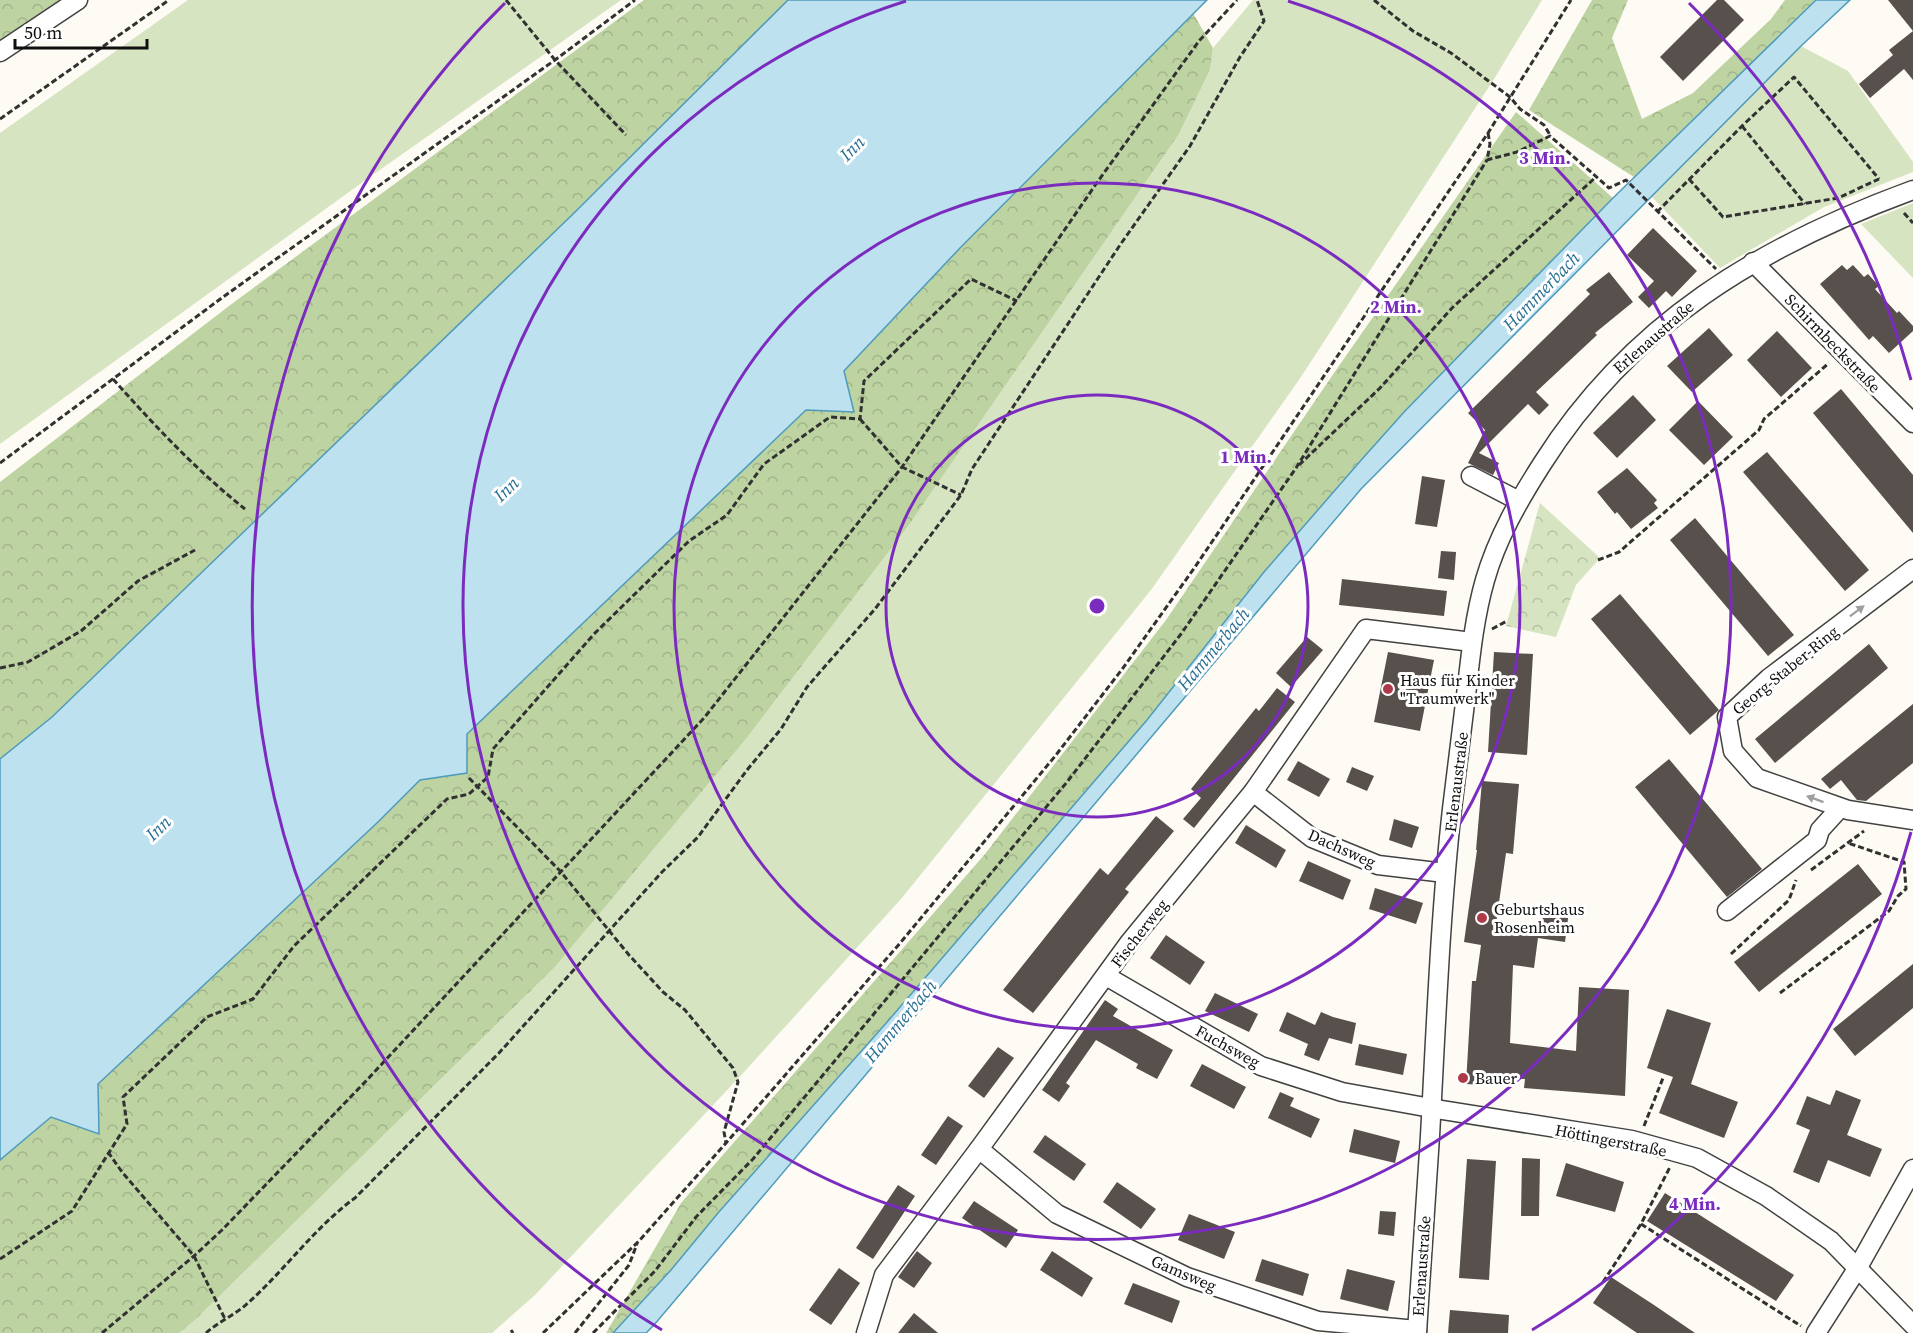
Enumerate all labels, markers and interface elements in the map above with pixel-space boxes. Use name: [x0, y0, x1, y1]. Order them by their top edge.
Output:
scale bar: [15, 12, 147, 50]
text: 50 m: [24, 20, 62, 45]
water label: Inn: [833, 130, 870, 167]
text: 3 Min.: [1519, 145, 1571, 170]
water label: Hammerbach: [1496, 246, 1585, 337]
street label: Schirmbeckstraße: [1780, 289, 1886, 397]
text: 2 Min.: [1370, 294, 1422, 319]
street label: Erlenaustraße: [1608, 296, 1698, 378]
text: 1 Min.: [1220, 444, 1272, 469]
water label: Inn: [487, 471, 524, 508]
centre of rings: [1087, 596, 1107, 616]
water label: Hammerbach: [1170, 602, 1255, 697]
one-way arrow: [1849, 605, 1865, 618]
street label: Georg-Staber-Ring: [1727, 620, 1843, 720]
place label: Haus für Kinder "Traumwerk": [1400, 669, 1515, 709]
marker: Haus für Kinder "Traumwerk": [1381, 682, 1395, 696]
street label: Erlenaustraße: [1439, 731, 1473, 833]
one-way arrow: [1806, 793, 1824, 803]
water label: Inn: [139, 810, 176, 847]
street label: Dachsweg: [1305, 823, 1379, 873]
street label: Fischerweg: [1105, 894, 1173, 972]
place label: Geburtshaus Rosenheim: [1494, 898, 1584, 938]
marker: Geburtshaus Rosenheim: [1475, 911, 1489, 925]
water label: Hammerbach: [857, 974, 942, 1069]
street label: Fuchsweg: [1192, 1019, 1264, 1073]
place label: Bauer: [1475, 1067, 1518, 1089]
marker: Bauer: [1456, 1071, 1470, 1085]
street label: Höttingerstraße: [1553, 1118, 1669, 1162]
text: 4 Min.: [1669, 1191, 1721, 1216]
street label: Erlenaustraße: [1407, 1215, 1435, 1317]
street label: Gamsweg: [1148, 1249, 1220, 1297]

